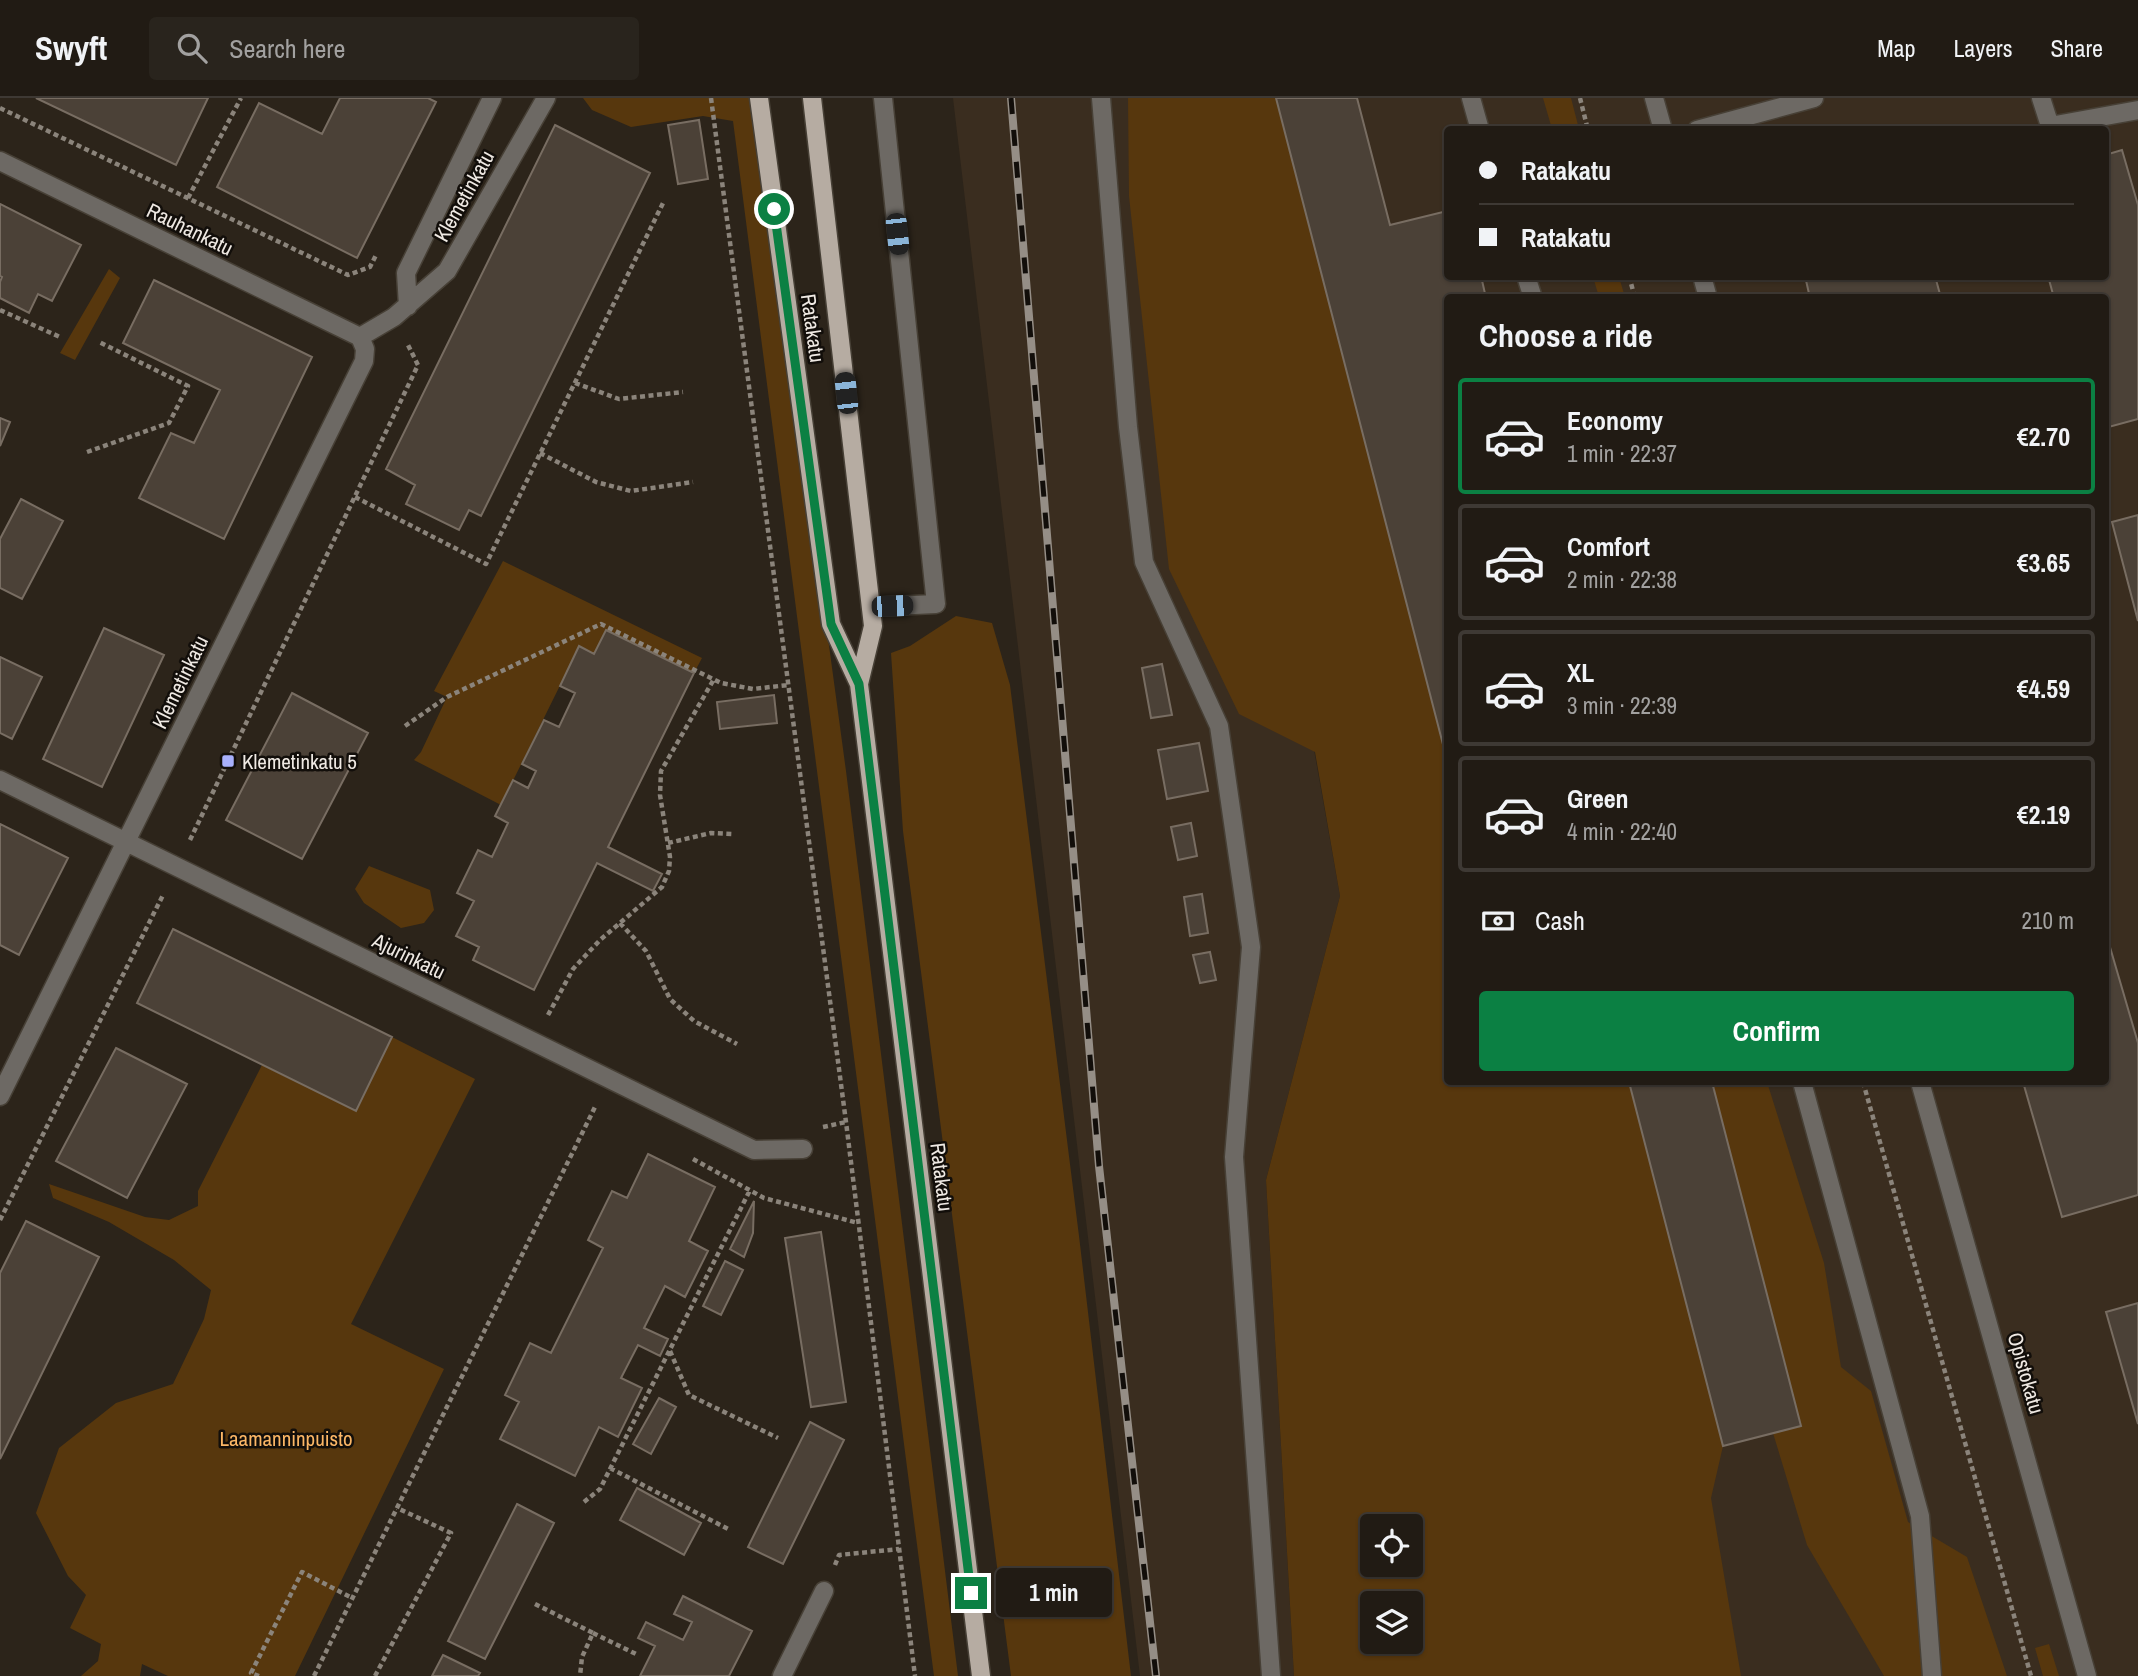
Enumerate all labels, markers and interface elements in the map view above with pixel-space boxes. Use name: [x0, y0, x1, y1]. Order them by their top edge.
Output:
search box: [149, 17, 639, 80]
text: Swyft: [35, 26, 107, 70]
icon: search: [173, 29, 211, 67]
text: Search here: [229, 31, 345, 66]
text: Map: [1877, 32, 1915, 64]
text: Layers: [1953, 32, 2012, 64]
text: Share: [2050, 32, 2103, 64]
street label: Klemetinkatu: [427, 145, 501, 247]
text: Ratakatu: [1521, 153, 1611, 188]
route start: [758, 193, 790, 225]
street label: Rauhankatu: [142, 196, 238, 262]
car: [885, 212, 910, 256]
text: Ratakatu: [1521, 220, 1611, 255]
street label: Ratakatu: [794, 292, 832, 364]
text: Choose a ride: [1479, 314, 1653, 357]
car: [834, 371, 859, 415]
text: Economy: [1567, 403, 1663, 438]
icon: car: [1483, 405, 1546, 468]
text: €2.70: [2017, 419, 2070, 454]
text: 1 min · 22:37: [1567, 438, 1677, 469]
text: Comfort: [1567, 529, 1650, 564]
icon: car: [1483, 531, 1546, 594]
text: €3.65: [2017, 545, 2070, 580]
text: 2 min · 22:38: [1567, 564, 1677, 595]
car: [871, 595, 914, 617]
street label: Klemetinkatu: [145, 630, 215, 734]
text: XL: [1567, 655, 1594, 690]
icon: car: [1483, 657, 1546, 720]
text: €4.59: [2017, 671, 2070, 706]
text: 3 min · 22:39: [1567, 690, 1677, 721]
place label: Klemetinkatu 5: [242, 747, 357, 776]
marker: Klemetinkatu 5: [220, 753, 236, 769]
text: Green: [1567, 781, 1629, 816]
icon: car: [1483, 783, 1546, 846]
text: €2.19: [2017, 797, 2070, 832]
text: 4 min · 22:40: [1567, 816, 1677, 847]
icon: cash: [1479, 902, 1517, 940]
text: Cash: [1535, 903, 1585, 938]
text: 210 m: [2022, 905, 2074, 936]
street label: Ajurinkatu: [367, 926, 450, 986]
button: Confirm: [1479, 991, 2074, 1071]
street label: Ratakatu: [923, 1141, 961, 1213]
street label: Opistokatu: [2001, 1329, 2051, 1417]
park label: Laamanninpuisto: [219, 1424, 353, 1453]
map controls: [1360, 1514, 1423, 1654]
button: locate: [1360, 1514, 1423, 1577]
callout: 1 min: [996, 1568, 1111, 1618]
route end: [955, 1577, 987, 1609]
text: 1 min: [1029, 1577, 1079, 1608]
button: layers: [1360, 1591, 1423, 1654]

